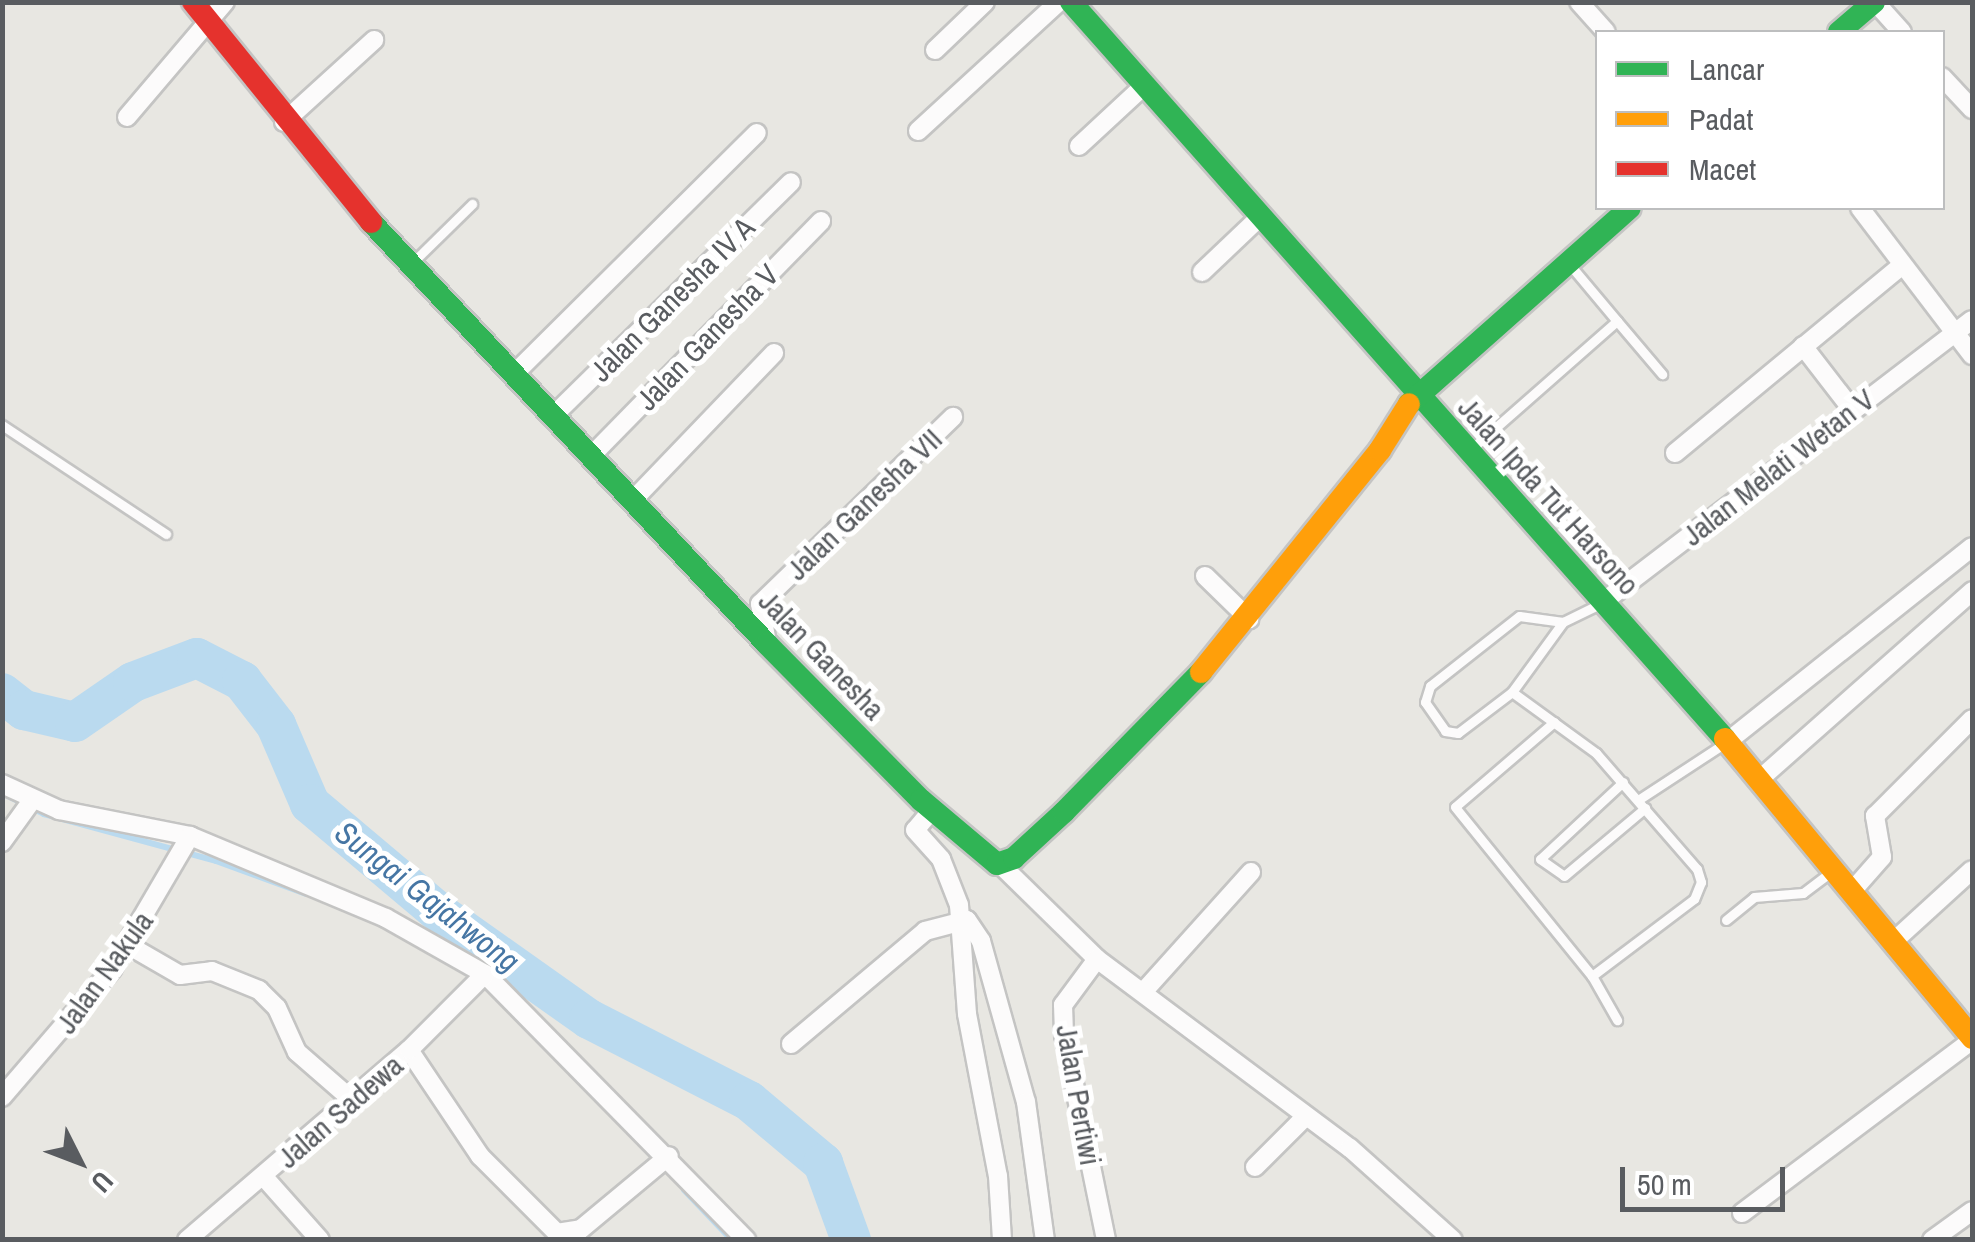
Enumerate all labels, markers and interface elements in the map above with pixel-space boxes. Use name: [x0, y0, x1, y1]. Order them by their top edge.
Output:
legend: [1595, 30, 1945, 210]
text: Lancar: [1689, 49, 1764, 89]
text: Padat: [1689, 99, 1753, 139]
text: Macet: [1689, 149, 1756, 189]
street label: Jalan Ganesha IV A: [582, 209, 762, 389]
street label: Jalan Ganesha V: [629, 257, 785, 417]
street label: Jalan Melati Wetan V: [1675, 381, 1881, 553]
street label: Jalan Ipda Tut Harsono: [1451, 390, 1647, 602]
street label: Jalan Ganesha VII: [779, 421, 949, 587]
street label: Jalan Ganesha: [752, 583, 892, 727]
water label: Sungai Gajahwong: [327, 813, 527, 981]
street label: Jalan Nakula: [48, 904, 160, 1040]
street label: Jalan Pertiwi: [1049, 1022, 1109, 1168]
street label: Jalan Sadewa: [270, 1047, 410, 1175]
north arrow: [30, 1112, 130, 1212]
scale bar: [1625, 1147, 1790, 1209]
text: U: [83, 1163, 122, 1201]
text: 50 m: [1637, 1164, 1692, 1204]

